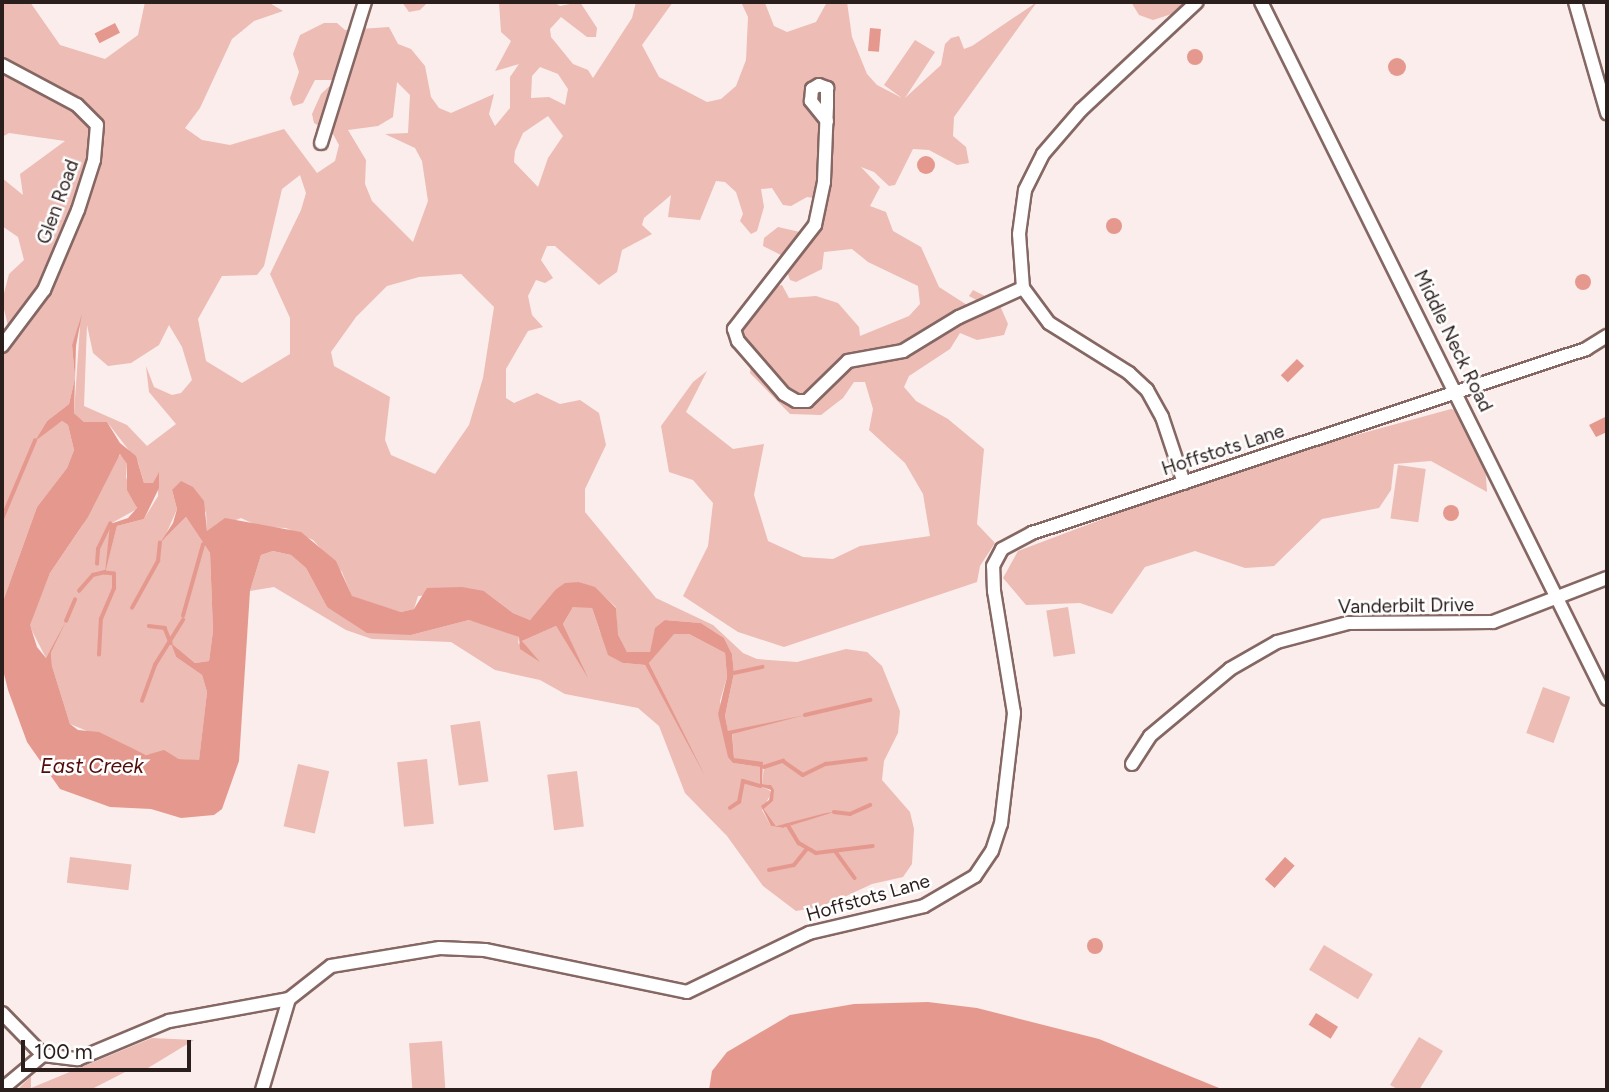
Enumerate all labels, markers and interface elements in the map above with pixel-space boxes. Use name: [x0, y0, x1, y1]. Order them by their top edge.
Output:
street label: Glen Road: [32, 157, 84, 247]
street label: Middle Neck Road: [1409, 266, 1497, 416]
street label: Hoffstots Lane: [1159, 419, 1287, 481]
street label: Vanderbilt Drive: [1338, 593, 1474, 619]
water label: East Creek: [40, 753, 144, 779]
street label: Hoffstots Lane: [804, 869, 932, 927]
scale bar: [24, 1026, 194, 1070]
text: 100 m: [34, 1039, 93, 1064]

